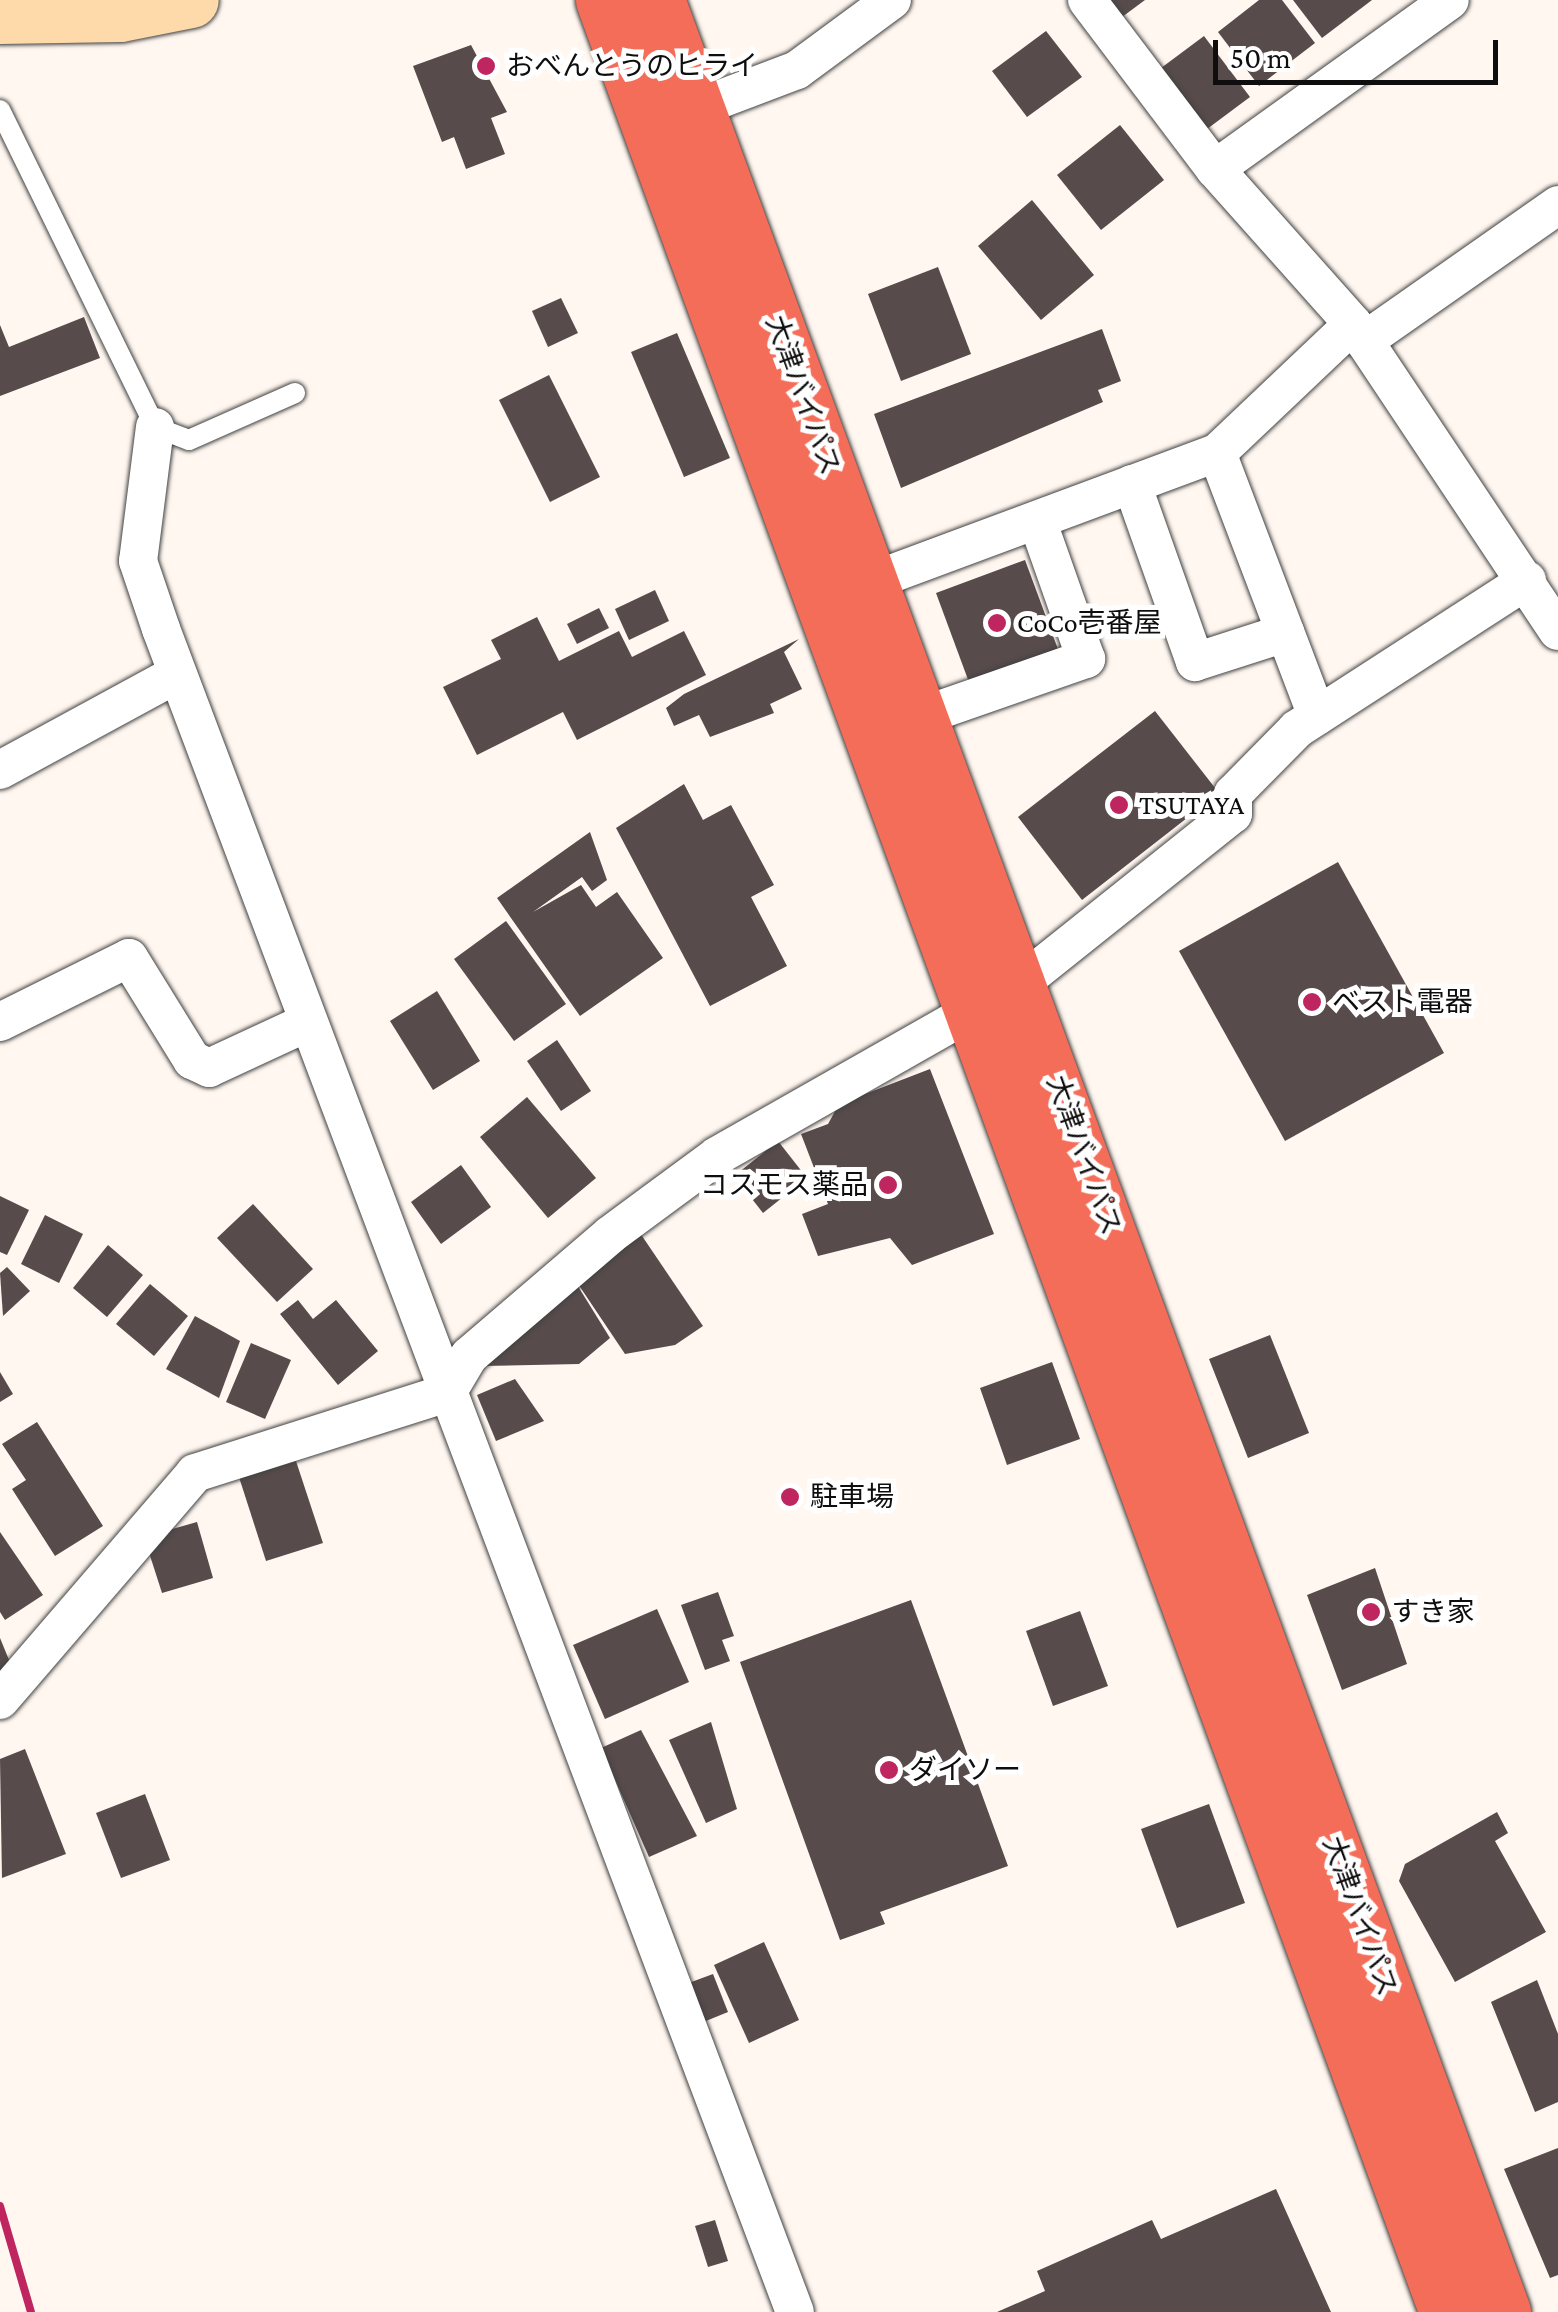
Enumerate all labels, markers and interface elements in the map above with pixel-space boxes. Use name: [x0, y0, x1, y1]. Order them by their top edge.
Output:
scale bar: [1218, 20, 1503, 82]
text: 50 m: [1230, 41, 1291, 74]
place label: おべんとうのヒライ: [506, 49, 758, 83]
marker: おべんとうのヒライ: [475, 55, 497, 77]
street label: 大津バイパス: [758, 310, 848, 480]
place label: CoCo壱番屋: [1017, 606, 1162, 640]
marker: CoCo壱番屋: [986, 612, 1008, 634]
place label: TSUTAYA: [1139, 788, 1244, 822]
marker: TSUTAYA: [1108, 794, 1130, 816]
place label: ベスト電器: [1332, 985, 1472, 1019]
marker: ベスト電器: [1301, 991, 1323, 1013]
street label: 大津バイパス: [1039, 1070, 1129, 1240]
place label: コスモス薬品: [700, 1168, 868, 1202]
marker: コスモス薬品: [877, 1174, 899, 1196]
place label: 駐車場: [810, 1480, 894, 1514]
marker: 駐車場: [779, 1486, 801, 1508]
place label: すき家: [1391, 1595, 1475, 1629]
marker: すき家: [1360, 1601, 1382, 1623]
place label: ダイソー: [909, 1753, 1021, 1787]
marker: ダイソー: [878, 1759, 900, 1781]
street label: 大津バイパス: [1315, 1831, 1405, 2001]

